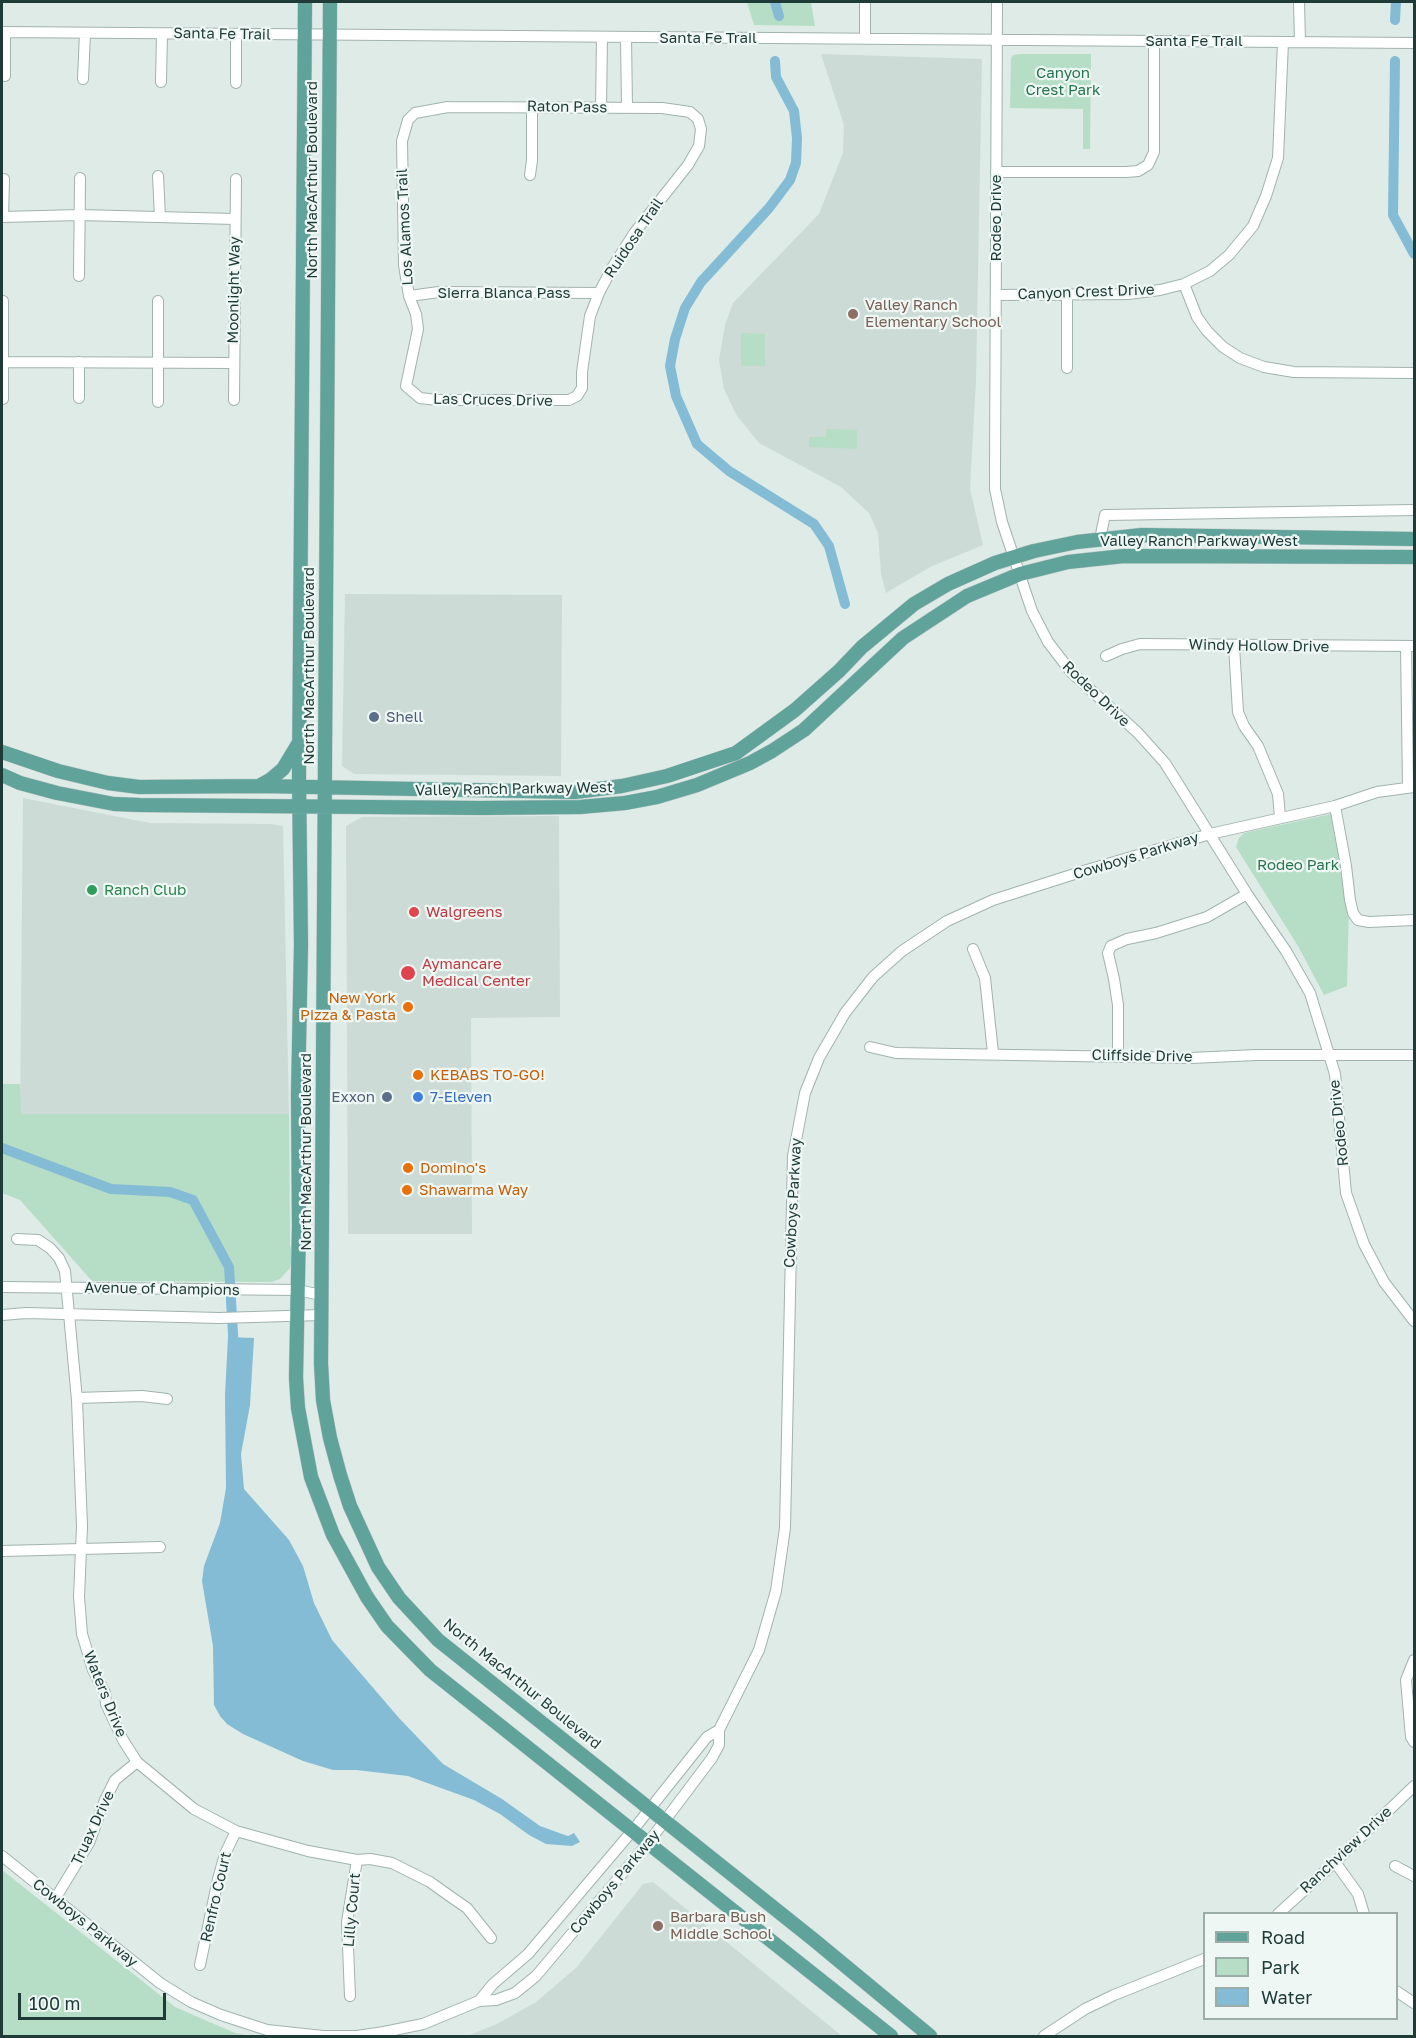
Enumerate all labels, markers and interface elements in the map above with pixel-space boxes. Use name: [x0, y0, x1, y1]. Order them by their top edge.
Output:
street label: Santa Fe Trail: [173, 24, 271, 44]
street label: Santa Fe Trail: [659, 29, 757, 47]
street label: Santa Fe Trail: [1145, 32, 1243, 50]
park label: Canyon Crest Park: [1026, 64, 1100, 99]
street label: North MacArthur Boulevard: [303, 81, 321, 279]
street label: Raton Pass: [527, 97, 607, 117]
street label: Los Alamos Trail: [393, 168, 417, 286]
street label: Rodeo Drive: [987, 175, 1005, 261]
street label: Ruidosa Trail: [601, 195, 667, 281]
street label: Moonlight Way: [224, 236, 244, 344]
street label: Canyon Crest Drive: [1017, 281, 1155, 303]
street label: Sierra Blanca Pass: [437, 284, 571, 302]
place label: Valley Ranch Elementary School: [865, 296, 1001, 331]
marker: Valley Ranch Elementary School: [846, 307, 860, 321]
street label: Las Cruces Drive: [433, 390, 553, 410]
street label: Valley Ranch Parkway West: [1100, 532, 1298, 550]
street label: North MacArthur Boulevard: [300, 567, 318, 765]
street label: Windy Hollow Drive: [1188, 636, 1330, 656]
street label: Rodeo Drive: [1058, 657, 1134, 731]
place label: Shell: [386, 708, 423, 726]
marker: Shell: [367, 710, 381, 724]
street label: Valley Ranch Parkway West: [415, 778, 613, 800]
street label: Cowboys Parkway: [1071, 828, 1201, 884]
park label: Rodeo Park: [1257, 856, 1339, 874]
place label: Ranch Club: [104, 881, 186, 899]
marker: Ranch Club: [85, 883, 99, 897]
place label: Walgreens: [426, 903, 502, 921]
marker: Walgreens: [407, 905, 421, 919]
place label: Aymancare Medical Center: [422, 955, 531, 990]
marker: Aymancare Medical Center: [399, 964, 417, 982]
place label: New York Pizza & Pasta: [300, 989, 396, 1024]
marker: New York Pizza & Pasta: [401, 1000, 415, 1014]
street label: Cliffside Drive: [1091, 1046, 1193, 1066]
street label: North MacArthur Boulevard: [297, 1053, 315, 1251]
place label: KEBABS TO-GO!: [430, 1066, 545, 1084]
marker: KEBABS TO-GO!: [411, 1068, 425, 1082]
street label: Rodeo Drive: [1326, 1079, 1352, 1167]
place label: Exxon: [331, 1088, 375, 1106]
place label: 7-Eleven: [430, 1088, 492, 1106]
marker: Exxon: [380, 1090, 394, 1104]
marker: 7-Eleven: [411, 1090, 425, 1104]
street label: Cowboys Parkway: [781, 1137, 805, 1269]
place label: Domino's: [420, 1159, 486, 1177]
marker: Domino's: [401, 1161, 415, 1175]
place label: Shawarma Way: [419, 1181, 528, 1199]
marker: Shawarma Way: [400, 1183, 414, 1197]
street label: Avenue of Champions: [84, 1279, 240, 1299]
street label: North MacArthur Boulevard: [440, 1615, 604, 1753]
street label: Waters Drive: [80, 1648, 130, 1740]
street label: Truax Drive: [68, 1788, 118, 1868]
street label: Ranchview Drive: [1296, 1803, 1396, 1897]
street label: Cowboys Parkway: [566, 1826, 664, 1938]
street label: Renfro Court: [197, 1850, 235, 1944]
street label: Lilly Court: [340, 1872, 364, 1948]
street label: Cowboys Parkway: [29, 1875, 141, 1971]
place label: Barbara Bush Middle School: [670, 1908, 772, 1943]
legend: [1203, 1912, 1398, 2020]
marker: Barbara Bush Middle School: [651, 1919, 665, 1933]
text: Road: [1261, 1926, 1305, 1948]
text: Park: [1261, 1956, 1300, 1978]
scale bar: [21, 1981, 170, 2019]
text: Water: [1261, 1986, 1312, 2008]
text: 100 m: [29, 1992, 80, 2014]

